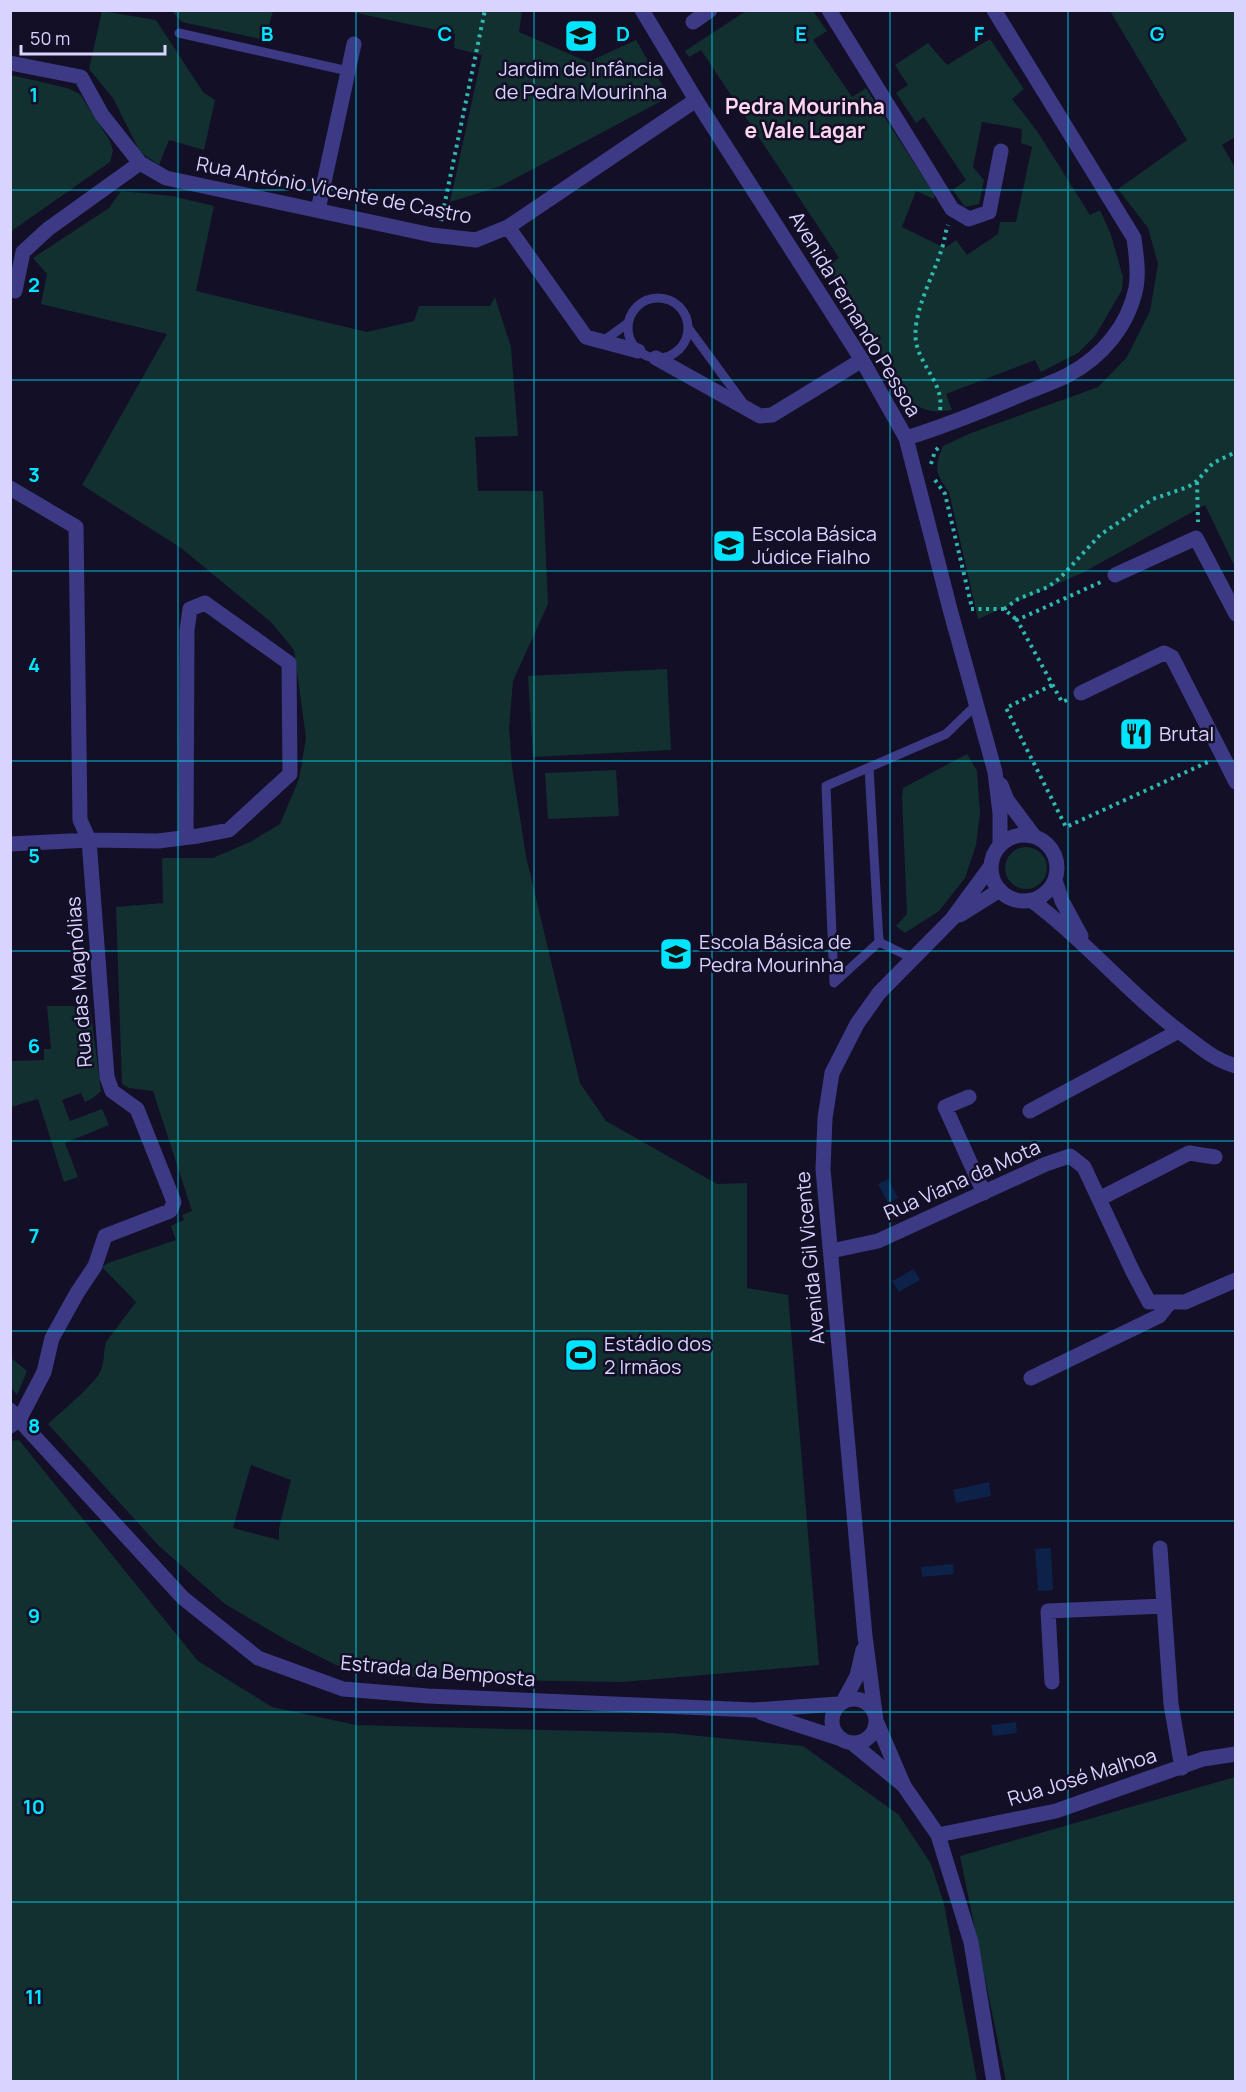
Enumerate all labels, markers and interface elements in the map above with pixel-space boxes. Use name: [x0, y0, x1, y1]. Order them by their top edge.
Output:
scale bar: [21, 18, 165, 56]
school or university icon: Jardim de Infância de Pedra Mourinha: [563, 18, 599, 54]
text: B: [261, 20, 274, 47]
text: C: [438, 20, 452, 47]
text: D: [616, 20, 630, 47]
text: E: [795, 20, 807, 47]
text: F: [974, 20, 985, 47]
text: G: [1150, 20, 1165, 47]
text: 50 m: [30, 26, 70, 50]
place label: Jardim de Infância de Pedra Mourinha: [495, 55, 667, 105]
text: 1: [30, 81, 38, 108]
district label: Pedra Mourinha e Vale Lagar: [725, 92, 885, 144]
street label: Rua António Vicente de Castro: [194, 150, 474, 230]
street label: Avenida Fernando Pessoa: [783, 206, 928, 422]
text: 2: [28, 271, 40, 298]
text: 3: [28, 461, 40, 488]
place label: Escola Básica Júdice Fialho: [752, 520, 877, 570]
school or university icon: Escola Básica Júdice Fialho: [711, 528, 747, 564]
text: 4: [28, 651, 40, 678]
restaurant icon: Brutal: [1118, 716, 1154, 752]
place label: Brutal: [1159, 720, 1214, 747]
text: 5: [28, 842, 40, 869]
street label: Rua das Magnólias: [59, 896, 98, 1068]
place label: Escola Básica de Pedra Mourinha: [699, 928, 851, 978]
school or university icon: Escola Básica de Pedra Mourinha: [658, 936, 694, 972]
text: 6: [28, 1032, 40, 1059]
street label: Rua Viana da Mota: [879, 1133, 1044, 1226]
street label: Avenida Gil Vicente: [788, 1170, 831, 1346]
text: 7: [29, 1222, 39, 1249]
place label: Estádio dos 2 Irmãos: [604, 1330, 711, 1380]
sports icon: Estádio dos 2 Irmãos: [563, 1337, 599, 1373]
text: 8: [28, 1412, 40, 1439]
text: 9: [28, 1602, 40, 1629]
street label: Estrada da Bemposta: [339, 1649, 537, 1692]
street label: Rua José Malhoa: [1004, 1741, 1160, 1812]
text: 10: [23, 1793, 45, 1820]
text: 11: [25, 1983, 43, 2010]

